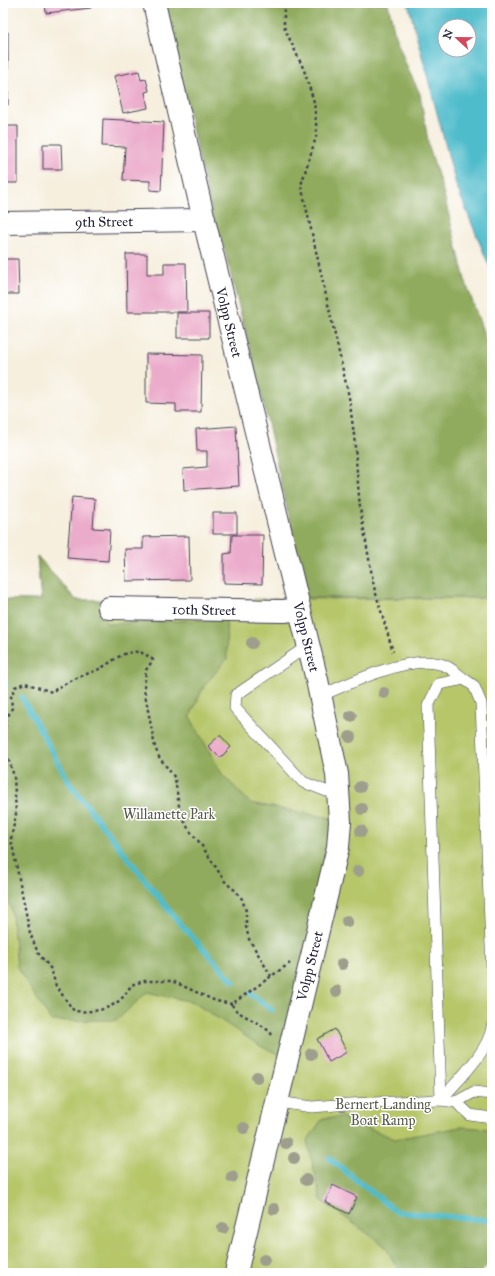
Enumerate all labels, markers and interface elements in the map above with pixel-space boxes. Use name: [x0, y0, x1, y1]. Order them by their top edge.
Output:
north arrow: [437, 18, 477, 58]
text: N: [440, 27, 456, 41]
street label: 9th Street: [75, 213, 133, 230]
street label: Volpp Street: [212, 285, 246, 359]
street label: Volpp Street: [289, 599, 323, 674]
street label: 10th Street: [172, 601, 236, 619]
park label: Willamette Park: [123, 806, 216, 823]
street label: Volpp Street: [293, 929, 327, 1004]
park label: Bernert Landing Boat Ramp: [335, 1096, 431, 1129]

